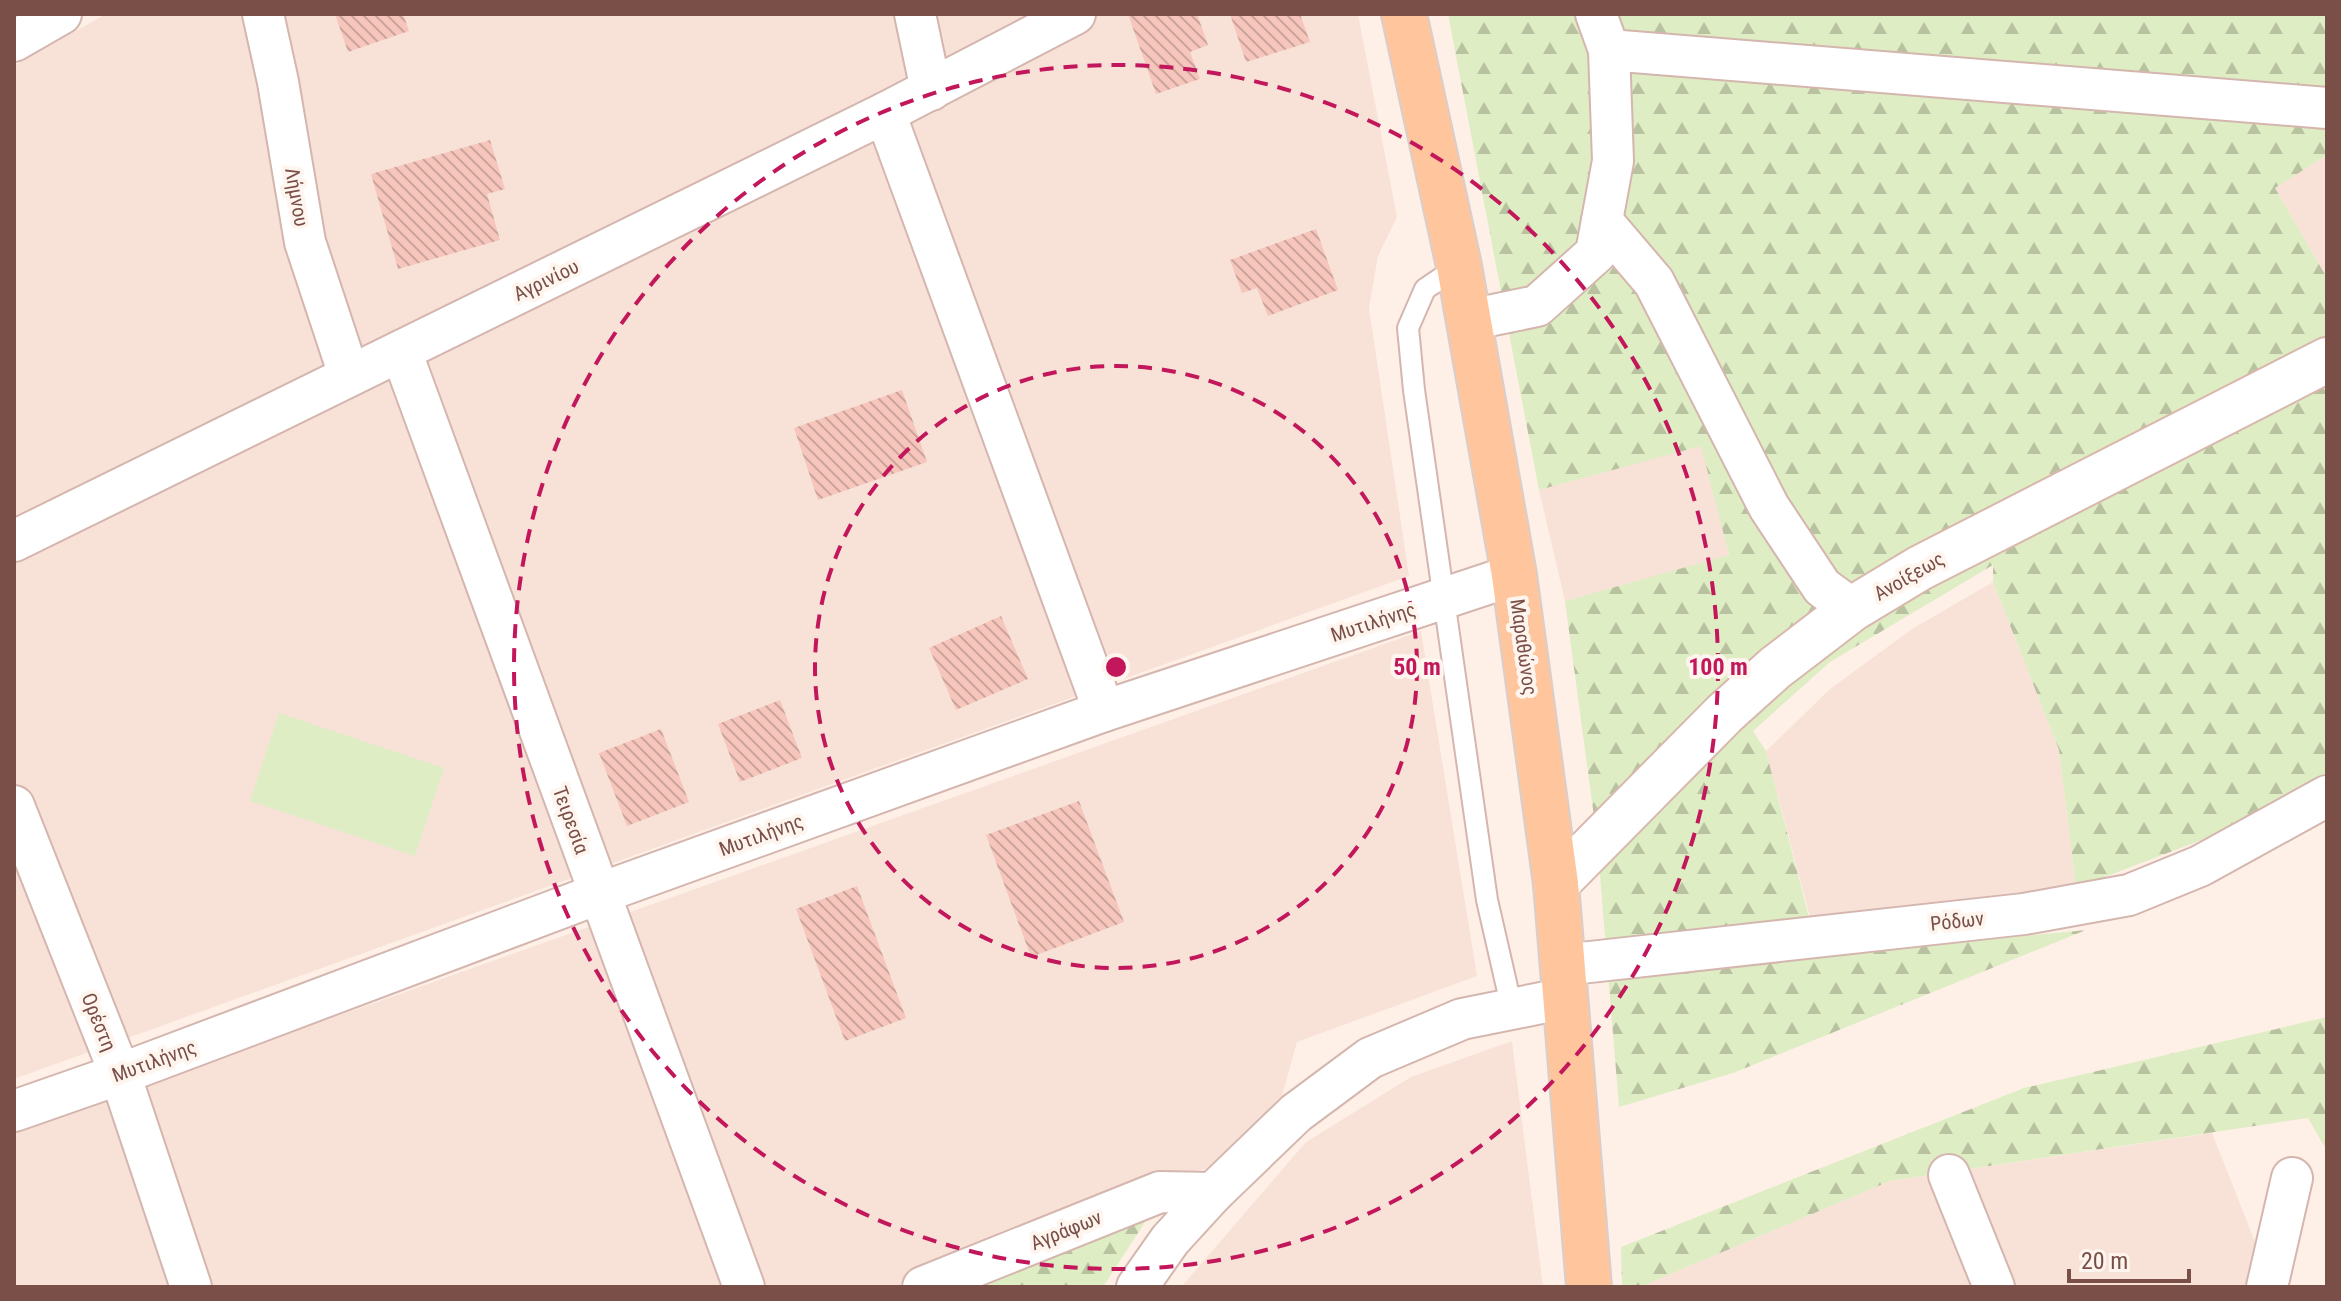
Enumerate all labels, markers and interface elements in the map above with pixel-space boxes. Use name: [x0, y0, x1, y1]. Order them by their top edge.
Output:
street label: Λήμνου: [280, 166, 314, 228]
street label: Αγρινίου: [509, 254, 583, 306]
street label: Ανοίξεως: [1870, 546, 1948, 606]
street label: Μυτιλήνης: [1328, 597, 1418, 647]
street label: Μαραθώνος: [1505, 597, 1543, 697]
centre of rings: [1102, 653, 1130, 681]
text: 50 m: [1393, 653, 1441, 681]
text: 100 m: [1688, 653, 1748, 681]
street label: Τειρεσία: [548, 783, 594, 857]
street label: Μυτιλήνης: [716, 809, 806, 861]
street label: Ρόδων: [1929, 906, 1985, 936]
street label: Ορέστη: [77, 989, 121, 1055]
street label: Μυτιλήνης: [109, 1035, 199, 1087]
street label: Αγράφων: [1027, 1205, 1105, 1255]
scale bar: [2069, 1233, 2189, 1283]
text: 20 m: [2081, 1247, 2128, 1275]

